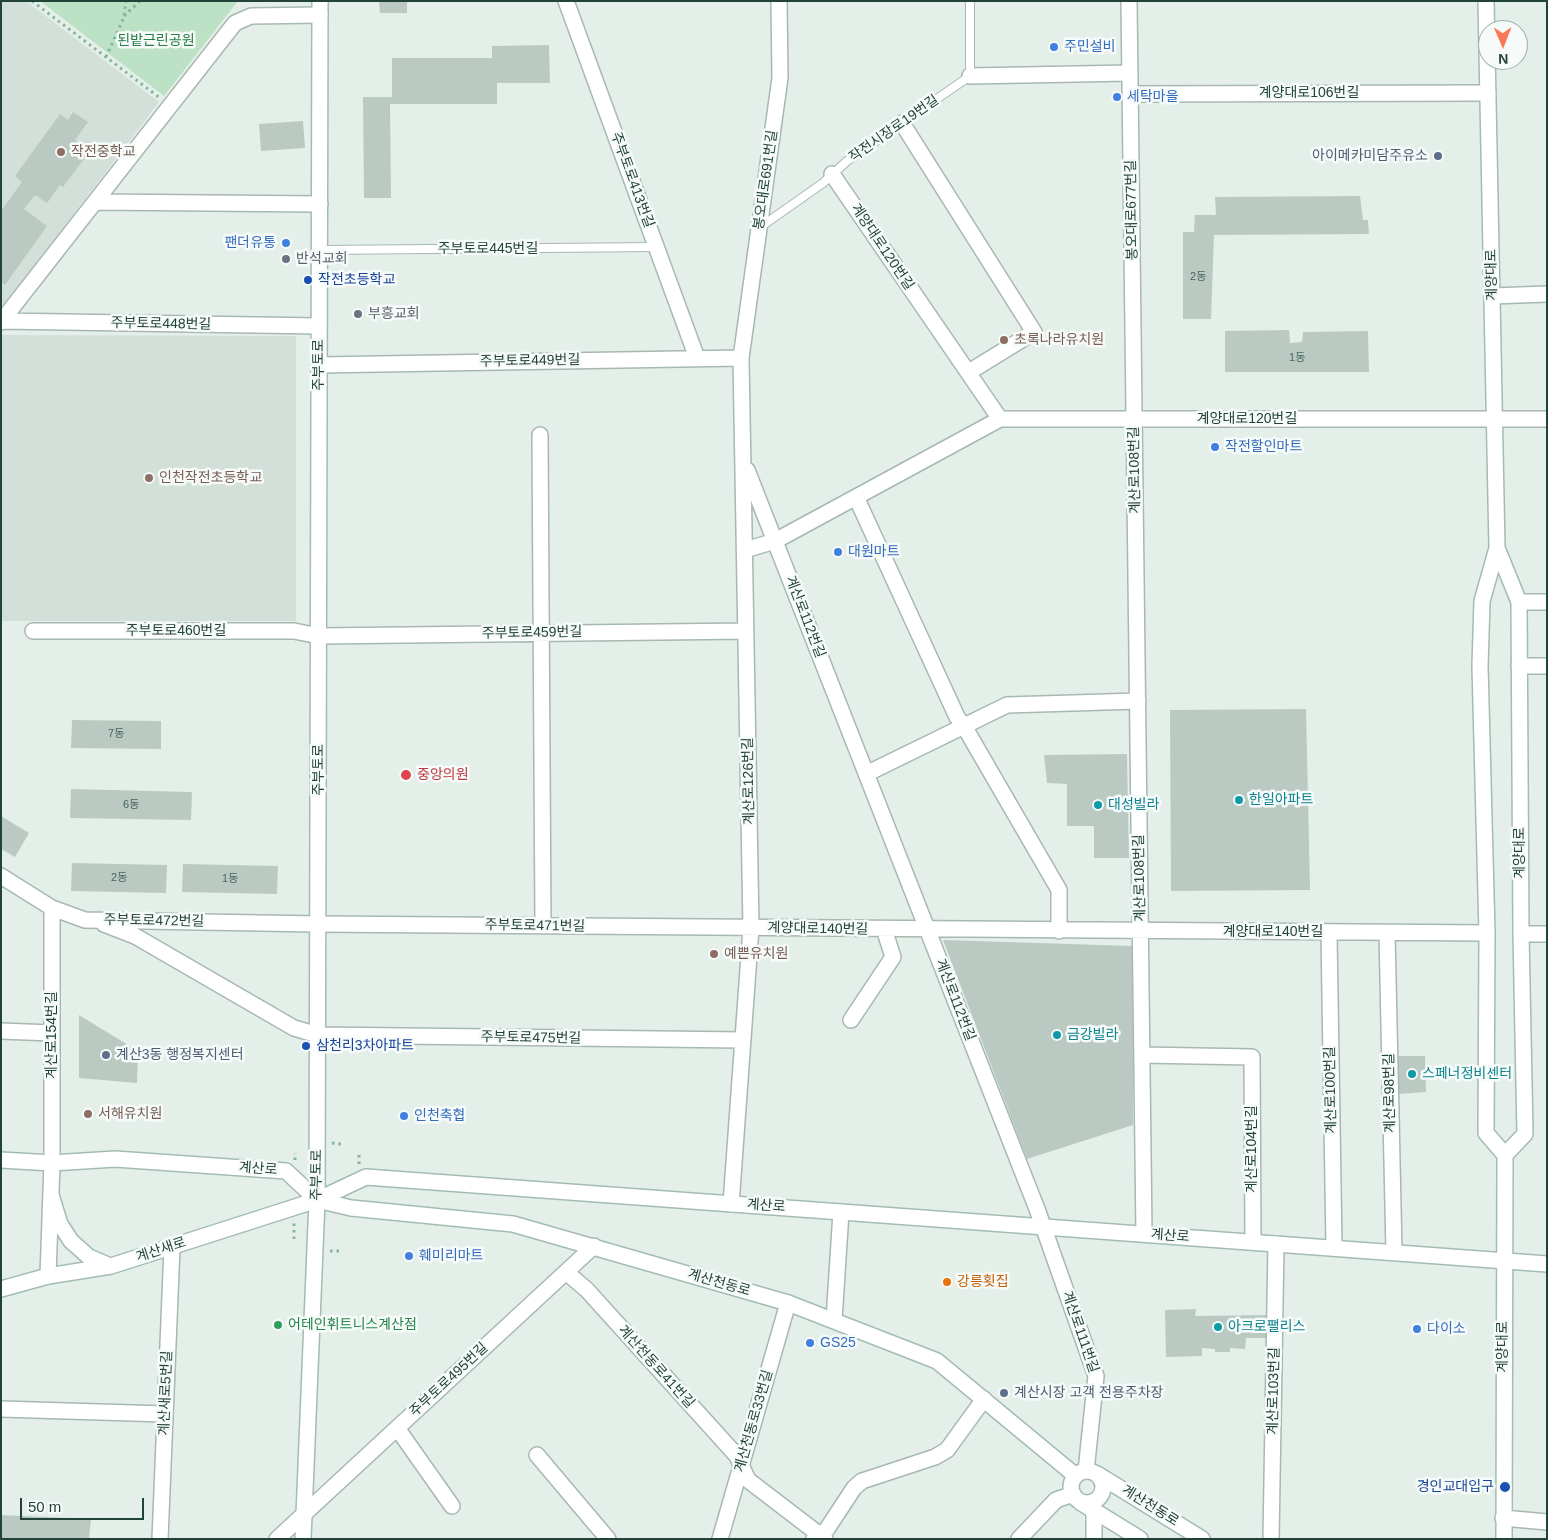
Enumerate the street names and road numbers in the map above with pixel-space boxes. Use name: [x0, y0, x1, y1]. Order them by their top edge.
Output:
street label: 계양대로106번길: [1259, 85, 1359, 101]
street label: 작전시장로19번길: [846, 92, 942, 166]
street label: 봉오대로691번길: [751, 129, 781, 231]
street label: 주부토로413번길: [607, 130, 657, 230]
street label: 봉오대로677번길: [1123, 160, 1141, 260]
street label: 계양대로120번길: [847, 201, 917, 293]
street label: 주부토로445번길: [438, 241, 538, 257]
street label: 계양대로: [1483, 249, 1501, 301]
street label: 주부토로448번길: [111, 315, 211, 333]
street label: 주부토로: [311, 339, 327, 391]
street label: 주부토로449번길: [480, 352, 580, 370]
street label: 계양대로120번길: [1197, 411, 1297, 427]
street label: 계산로108번길: [1126, 426, 1144, 514]
street label: 계산로112번길: [782, 574, 828, 660]
street label: 주부토로460번길: [126, 623, 226, 639]
street label: 주부토로459번길: [482, 624, 582, 642]
street label: 계산로126번길: [740, 737, 758, 825]
street label: 주부토로: [311, 744, 327, 796]
street label: 계양대로: [1512, 827, 1528, 879]
street label: 계산로108번길: [1131, 834, 1149, 922]
street label: 주부토로472번길: [104, 912, 204, 930]
street label: 주부토로471번길: [485, 917, 585, 935]
street label: 계양대로140번길: [768, 920, 868, 938]
street label: 계양대로140번길: [1223, 924, 1323, 940]
street label: 계산로112번길: [932, 957, 978, 1043]
street label: 계산로154번길: [44, 991, 60, 1079]
street label: 주부토로475번길: [481, 1029, 581, 1047]
street label: 계산로100번길: [1322, 1046, 1340, 1134]
street label: 계산로98번길: [1381, 1053, 1399, 1133]
street label: 계산로104번길: [1244, 1105, 1260, 1193]
street label: 주부토로: [308, 1149, 326, 1201]
street label: 계산로: [238, 1159, 278, 1179]
street label: 계산로: [746, 1196, 786, 1216]
street label: 계산로: [1150, 1226, 1190, 1246]
street label: 계산새로: [134, 1234, 188, 1266]
street label: 계산천동로: [686, 1266, 752, 1300]
street label: 계산로111번길: [1058, 1289, 1102, 1375]
street label: 계양대로: [1495, 1321, 1511, 1373]
street label: 계산천동로41번길: [614, 1322, 698, 1412]
street label: 주부토로495번길: [406, 1340, 492, 1420]
street label: 계산로103번길: [1265, 1347, 1283, 1435]
street label: 계산새로5번길: [156, 1350, 176, 1436]
street label: 계산천동로33번길: [731, 1368, 777, 1474]
street label: 계산천동로: [1118, 1482, 1182, 1530]

